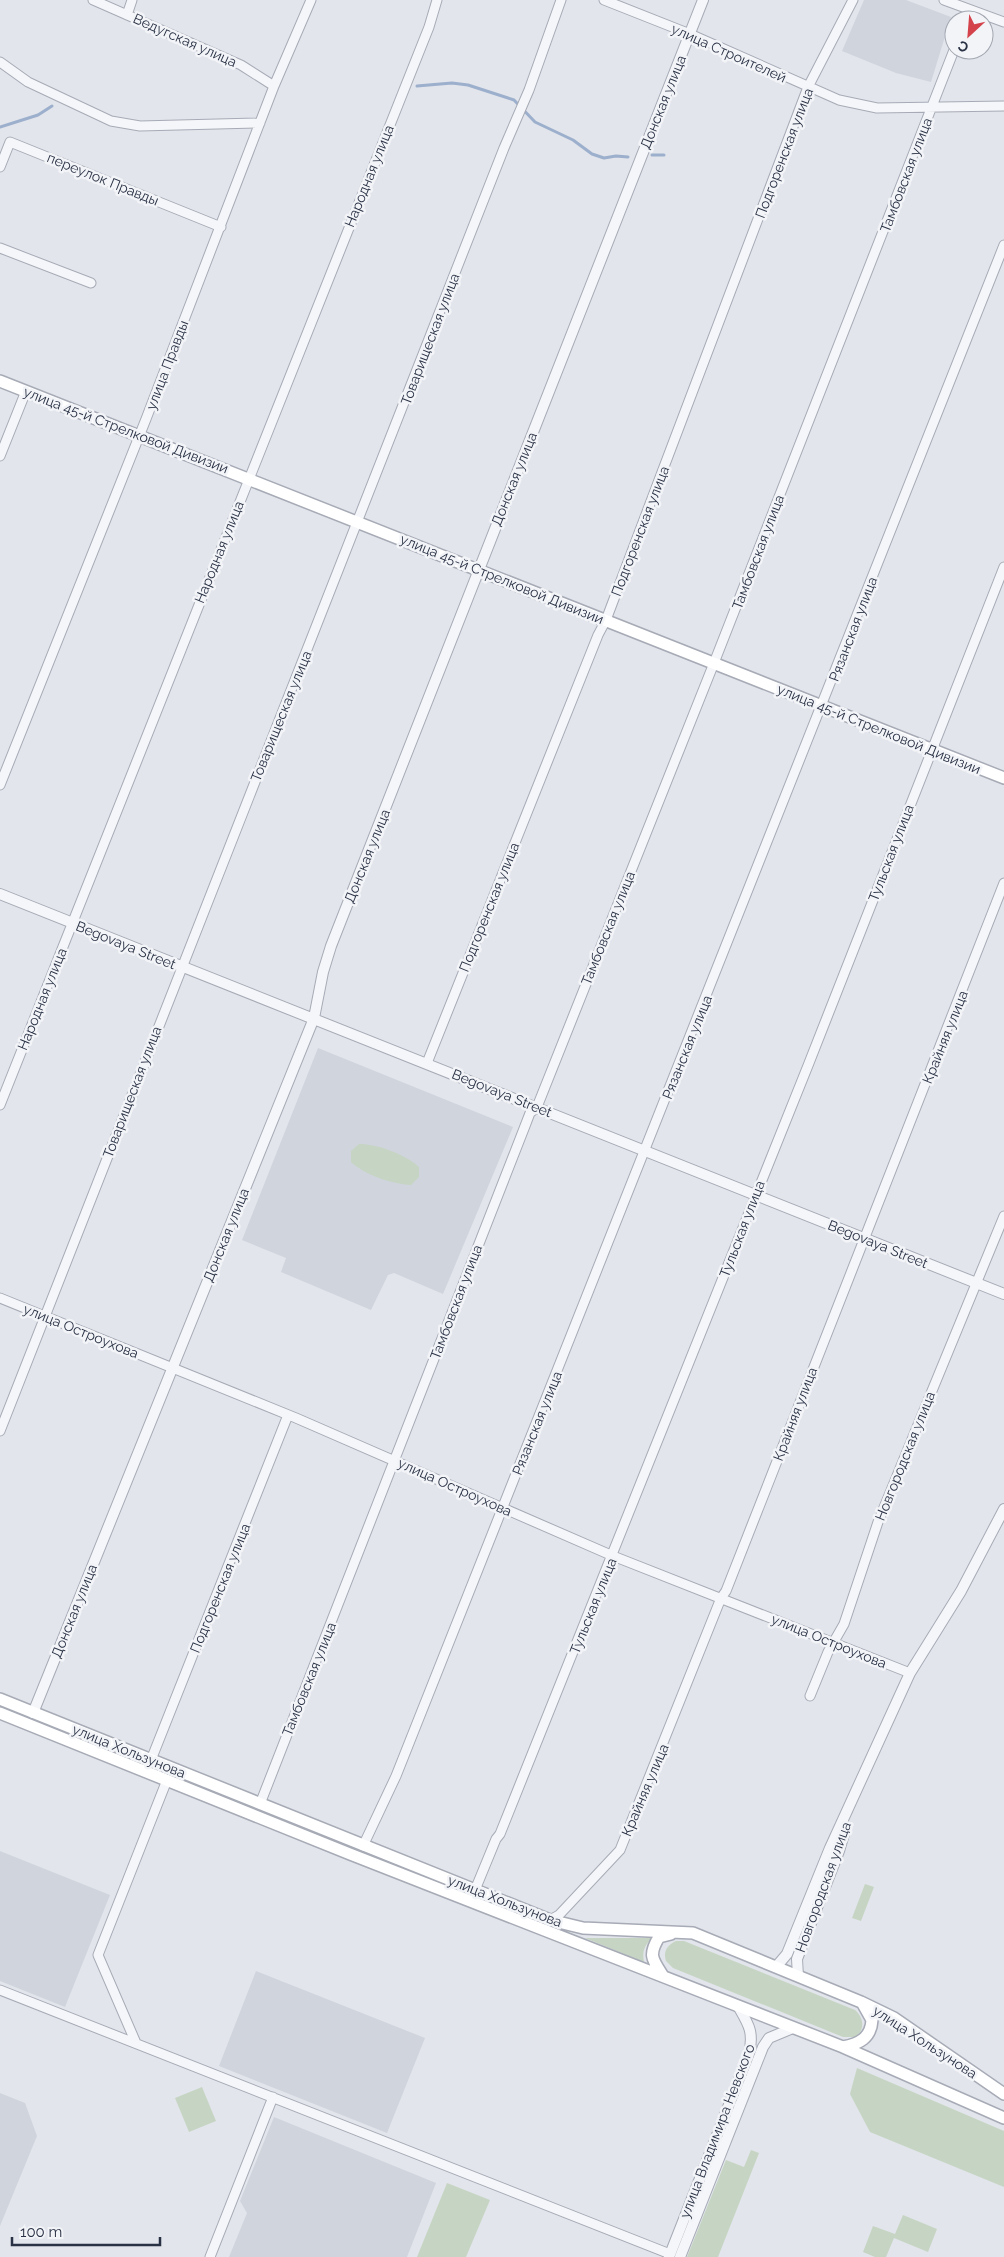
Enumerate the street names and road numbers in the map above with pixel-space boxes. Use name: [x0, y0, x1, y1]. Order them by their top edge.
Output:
street label: Ведугская улица: [131, 10, 239, 70]
street label: улица Строителей: [669, 20, 789, 86]
street label: Донская улица: [637, 53, 689, 151]
street label: Подгоренская улица: [752, 86, 816, 220]
street label: Тамбовская улица: [877, 115, 935, 235]
street label: Народная улица: [341, 123, 397, 229]
street label: переулок Правды: [45, 149, 161, 209]
street label: Товарищеская улица: [397, 271, 463, 407]
street label: улица Правды: [143, 318, 191, 412]
street label: улица 45-й Стрелковой Дивизии: [21, 383, 231, 477]
street label: Донская улица: [488, 430, 540, 528]
street label: Подгоренская улица: [608, 464, 672, 598]
street label: Тамбовская улица: [729, 492, 787, 612]
street label: Народная улица: [191, 499, 247, 605]
street label: улица 45-й Стрелковой Дивизии: [398, 531, 606, 627]
street label: Рязанская улица: [826, 574, 880, 684]
street label: Товарищеская улица: [247, 648, 315, 784]
street label: улица 45-й Стрелковой Дивизии: [775, 681, 983, 777]
street label: Тульская улица: [865, 802, 917, 904]
street label: Донская улица: [341, 807, 393, 905]
street label: Подгоренская улица: [456, 840, 522, 974]
street label: Тамбовская улица: [578, 869, 638, 987]
street label: Begovaya Street: [74, 918, 179, 972]
street label: Народная улица: [14, 946, 70, 1052]
street label: Крайняя улица: [919, 988, 971, 1086]
street label: Рязанская улица: [659, 993, 715, 1101]
street label: Товарищеская улица: [99, 1024, 165, 1160]
street label: Begovaya Street: [450, 1066, 555, 1120]
street label: Тульская улица: [716, 1178, 768, 1280]
street label: Донская улица: [200, 1186, 252, 1284]
street label: Begovaya Street: [826, 1217, 931, 1271]
street label: Тамбовская улица: [427, 1242, 485, 1362]
street label: улица Остроухова: [21, 1301, 141, 1361]
street label: Крайняя улица: [770, 1365, 820, 1463]
street label: Рязанская улица: [509, 1369, 565, 1477]
street label: Новгородская улица: [872, 1389, 938, 1523]
street label: улица Остроухова: [396, 1455, 514, 1519]
street label: Подгоренская улица: [187, 1521, 253, 1655]
street label: Тульская улица: [566, 1556, 620, 1656]
street label: Донская улица: [48, 1562, 100, 1660]
street label: улица Остроухова: [769, 1611, 889, 1671]
street label: Тамбовская улица: [279, 1620, 339, 1738]
street label: улица Хользунова: [70, 1721, 188, 1781]
street label: Крайняя улица: [618, 1741, 672, 1839]
street label: Новгородская улица: [792, 1820, 854, 1954]
street label: улица Хользунова: [446, 1872, 564, 1930]
street label: улица Хользунова: [870, 2002, 980, 2082]
street label: улица Владимира Невского: [676, 2042, 758, 2220]

